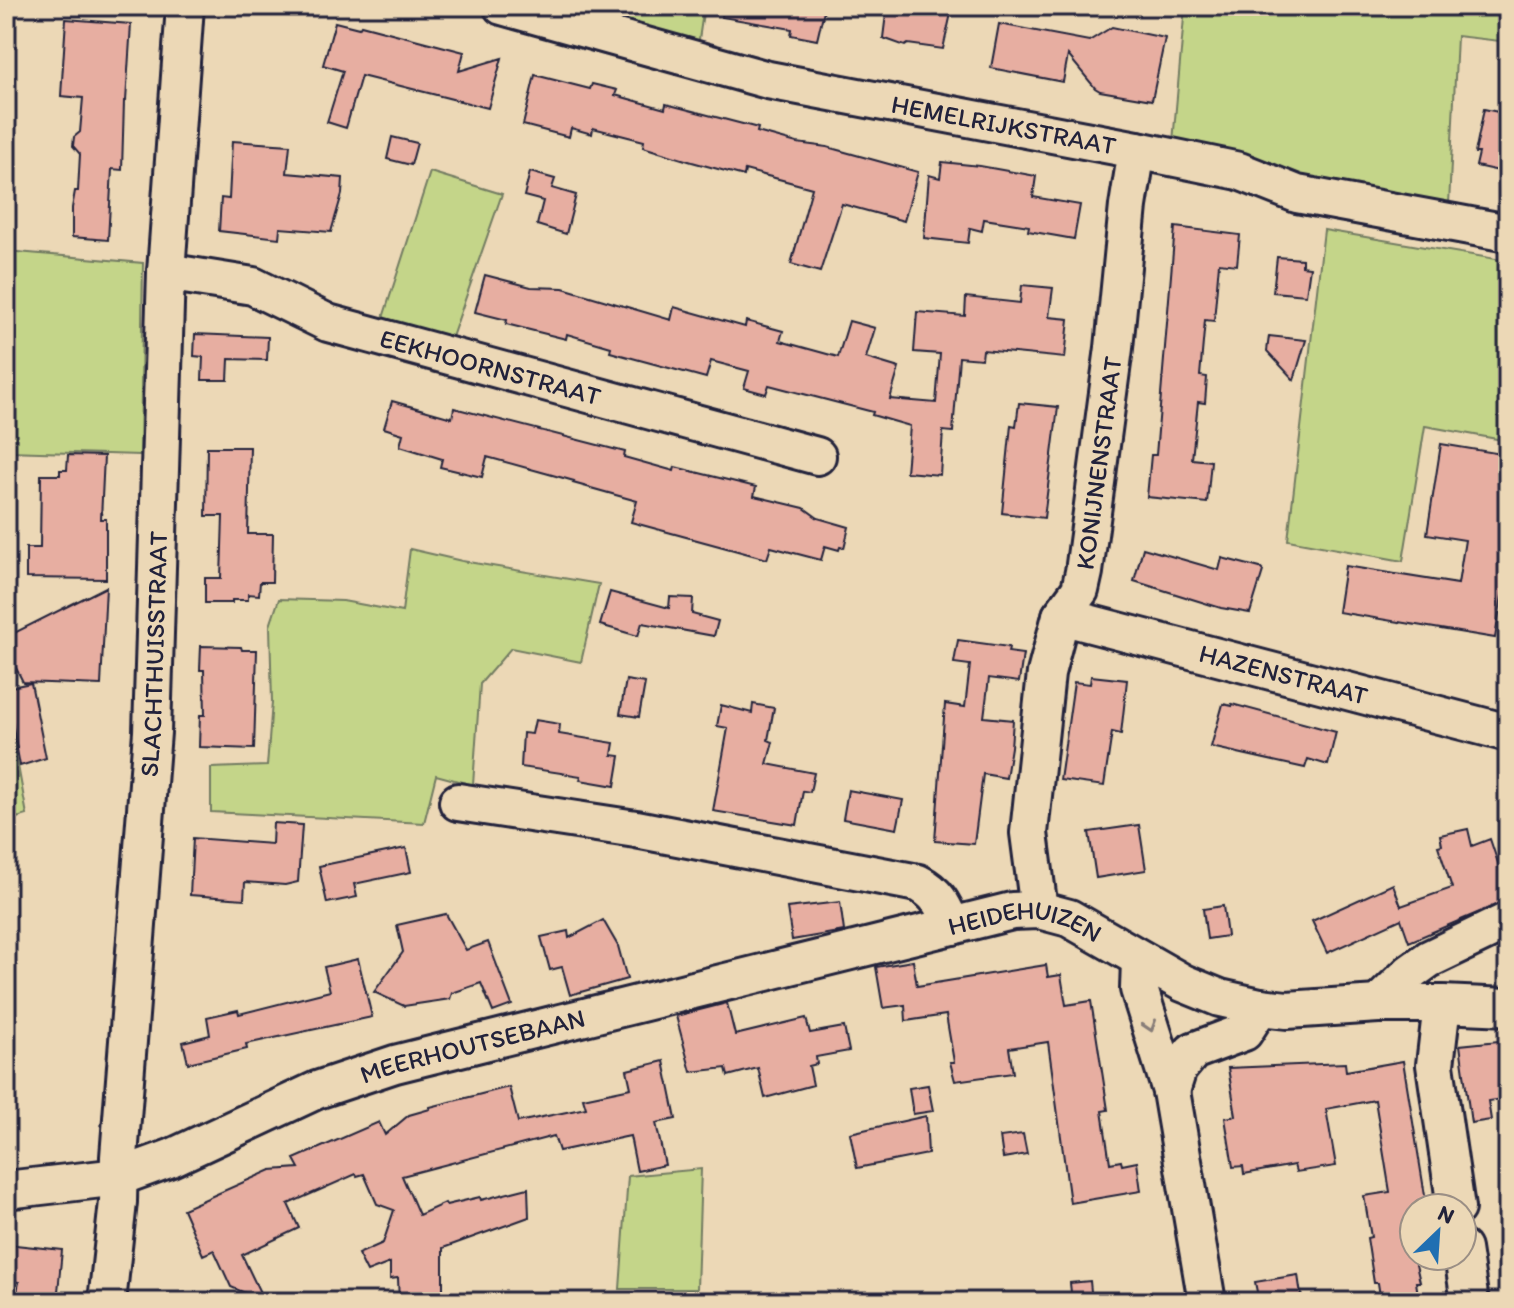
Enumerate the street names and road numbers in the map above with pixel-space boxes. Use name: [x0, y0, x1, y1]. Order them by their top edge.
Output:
street label: HEMELRIJKSTRAAT: [889, 88, 1119, 162]
street label: EEKHOORNSTRAAT: [376, 322, 605, 413]
street label: KONIJNENSTRAAT: [1068, 354, 1129, 572]
street label: SLACHTHUISSTRAAT: [133, 530, 174, 778]
street label: HAZENSTRAAT: [1196, 637, 1372, 712]
street label: HEIDEHUIZEN: [945, 893, 1108, 949]
street label: MEERHOUTSEBAAN: [356, 1001, 588, 1091]

